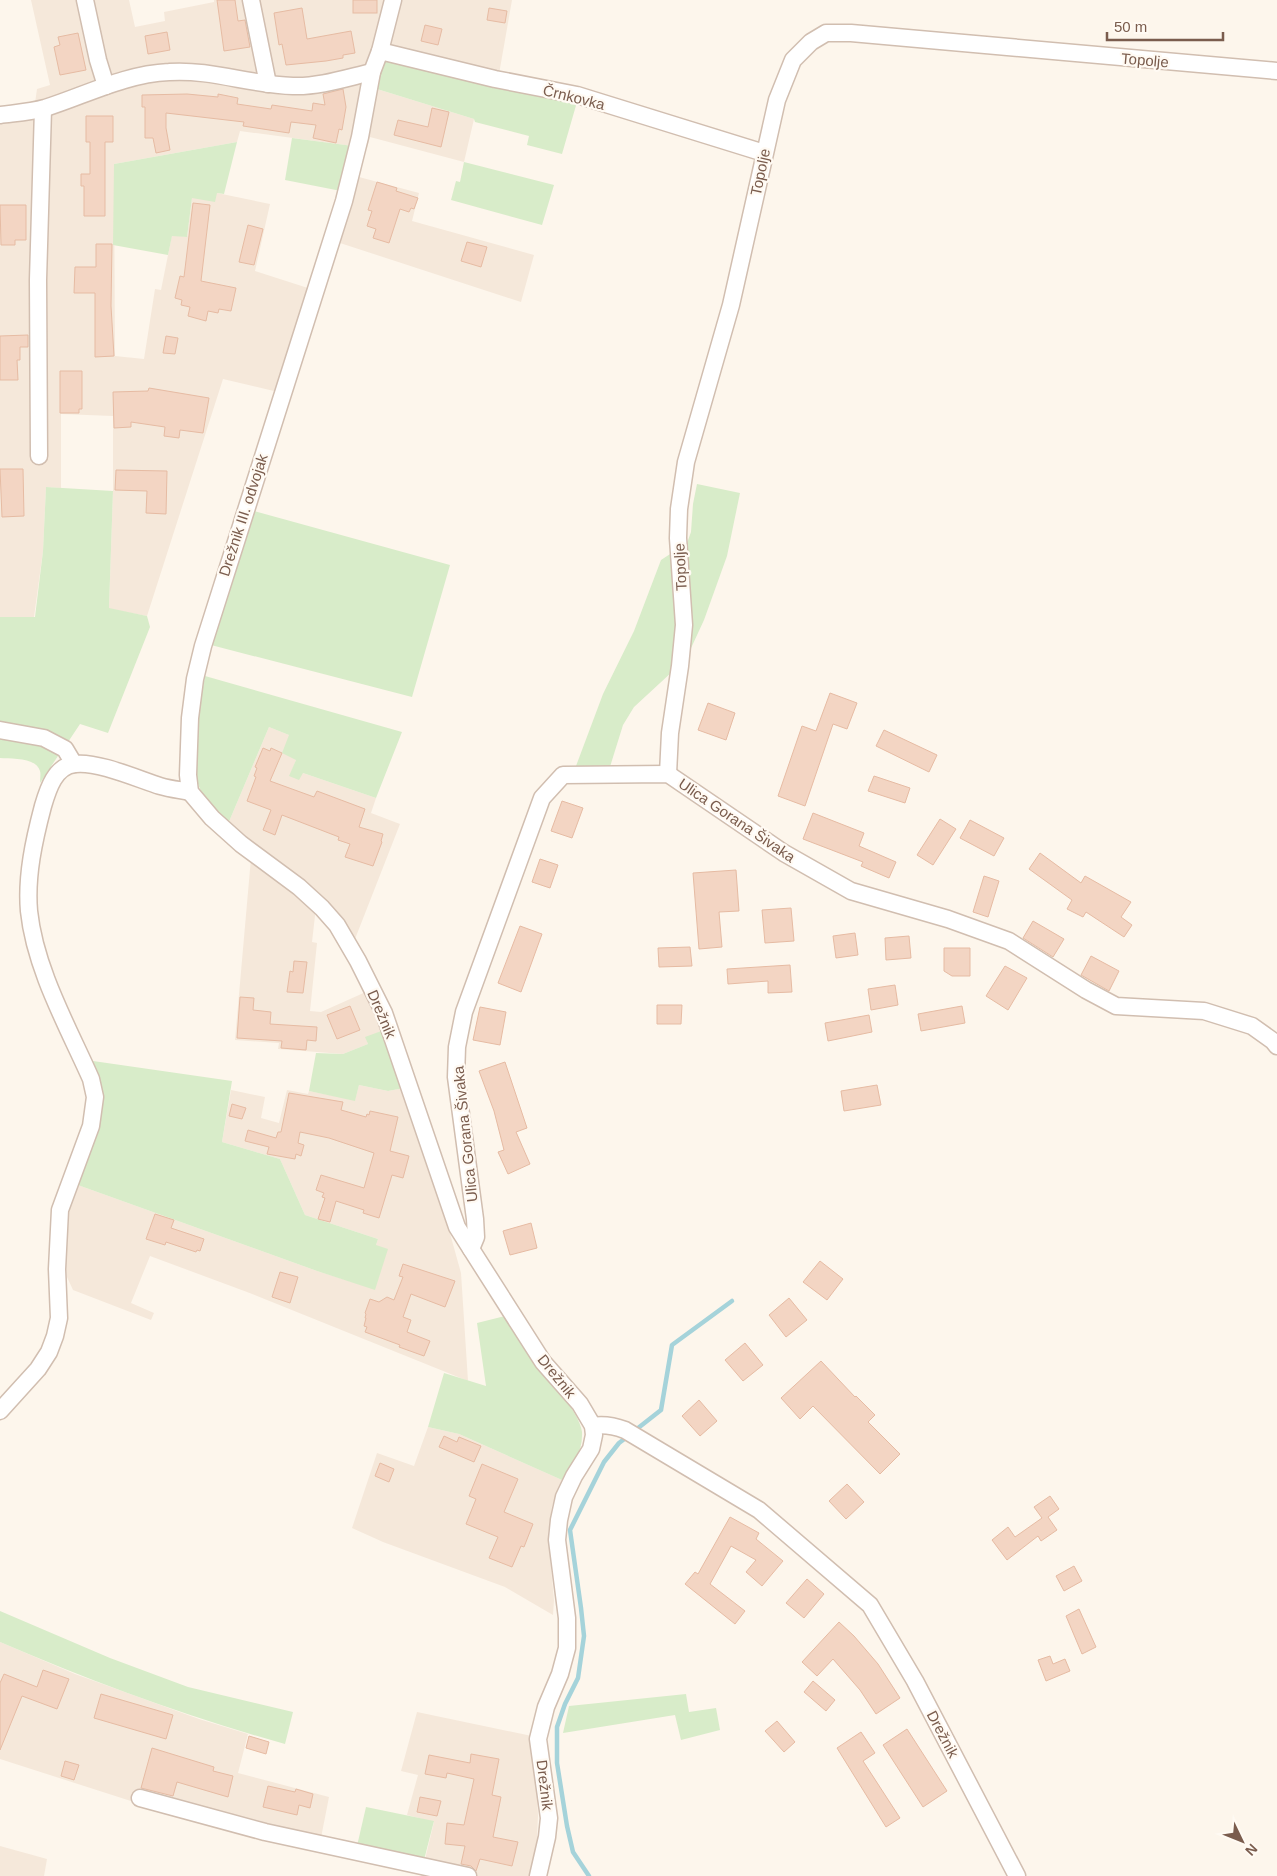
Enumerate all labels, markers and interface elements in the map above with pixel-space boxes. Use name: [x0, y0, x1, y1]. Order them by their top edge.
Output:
scale bar: [1107, 10, 1223, 42]
text: 50 m: [1114, 18, 1147, 35]
street label: Topolje: [1121, 49, 1169, 71]
street label: Črnkovka: [541, 81, 607, 113]
street label: Topolje: [747, 147, 773, 197]
street label: Drežnik III. odvojak: [215, 451, 271, 578]
street label: Topolje: [670, 543, 690, 591]
street label: Ulica Gorana Šivaka: [676, 775, 799, 866]
street label: Drežnik: [364, 987, 400, 1041]
street label: Ulica Gorana Šivaka: [449, 1064, 481, 1203]
street label: Drežnik: [534, 1351, 580, 1401]
street label: Drežnik: [924, 1708, 963, 1761]
street label: Drežnik: [533, 1759, 557, 1812]
north arrow: [1217, 1816, 1267, 1866]
text: N: [1242, 1841, 1261, 1859]

